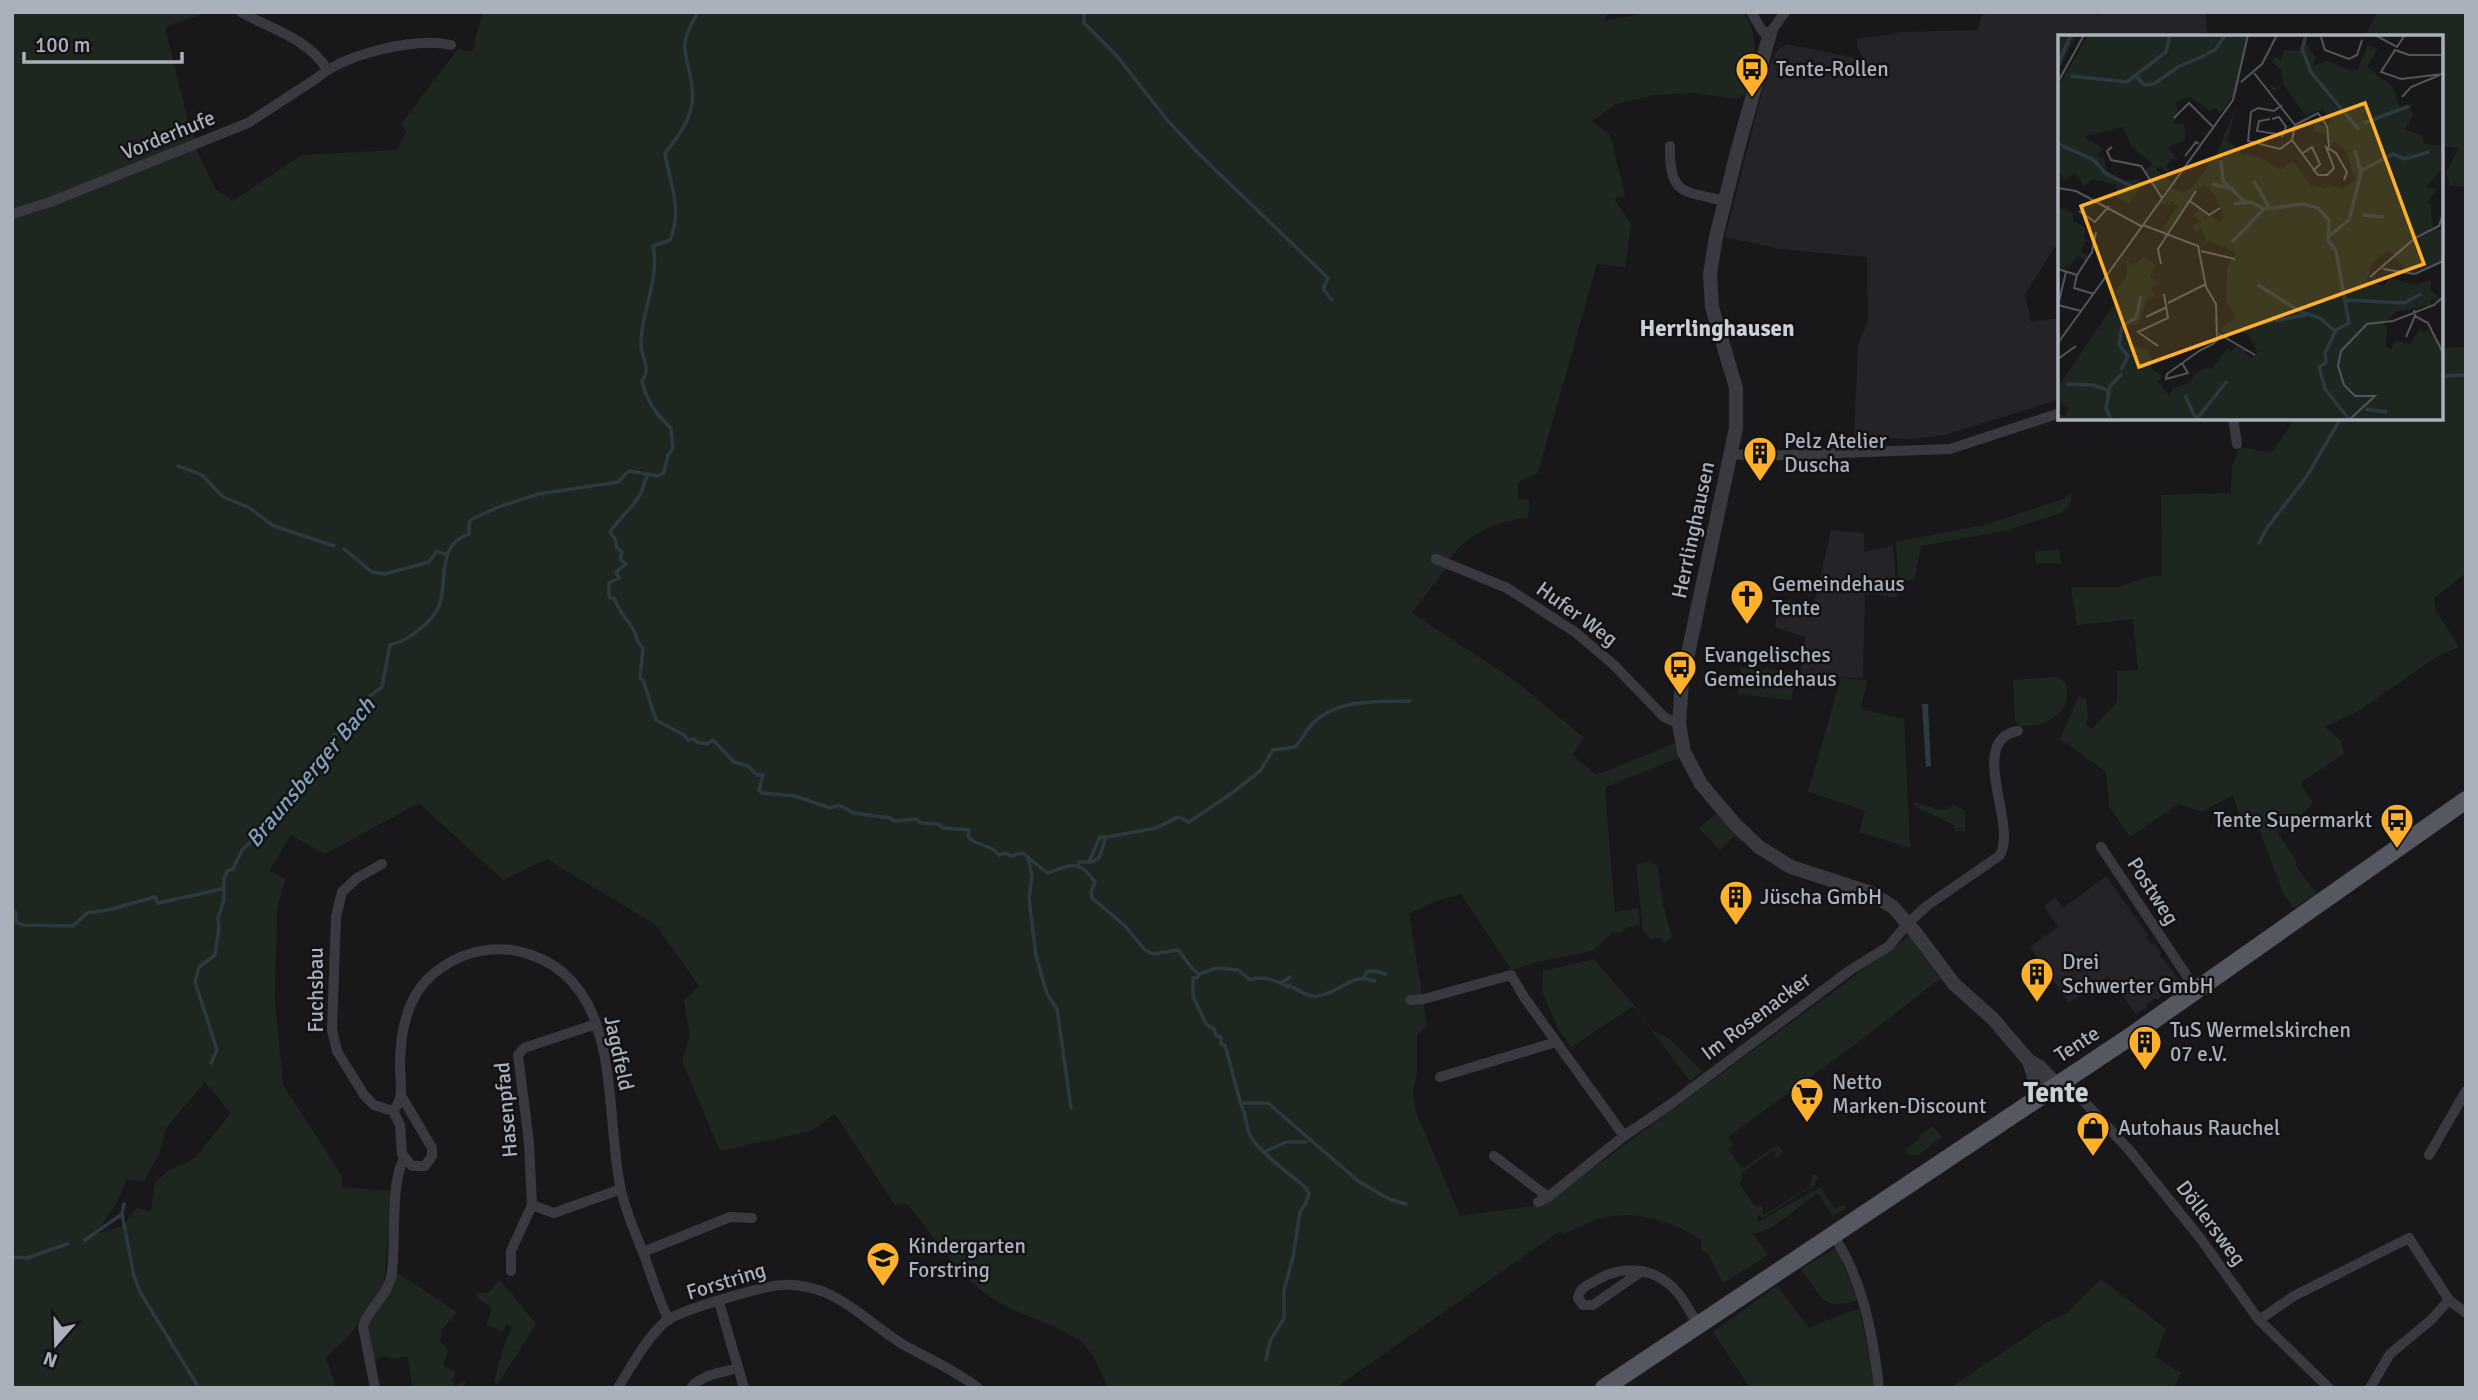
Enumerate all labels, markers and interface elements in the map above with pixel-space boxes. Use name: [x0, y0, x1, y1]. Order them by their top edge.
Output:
scale bar: [24, 21, 182, 65]
text: 100 m: [35, 32, 90, 58]
inset map: [2058, 35, 2443, 420]
bus stop icon: Tente-Rollen: [1733, 50, 1771, 99]
place label: Tente-Rollen: [1776, 56, 1889, 82]
street label: Vorderhufe: [117, 104, 219, 166]
district label: Herrlinghausen: [1639, 314, 1795, 343]
place label: Pelz Atelier Duscha: [1784, 428, 1887, 478]
building icon: Pelz Atelier Duscha: [1741, 434, 1779, 483]
street label: Herrlinghausen: [1666, 459, 1720, 601]
place label: Gemeindehaus Tente: [1772, 571, 1905, 621]
street label: Hufer Weg: [1531, 576, 1623, 652]
church icon: Gemeindehaus Tente: [1728, 577, 1766, 626]
place label: Evangelisches Gemeindehaus: [1704, 642, 1837, 692]
bus stop icon: Evangelisches Gemeindehaus: [1661, 648, 1699, 697]
water label: Braunsberger Bach: [239, 690, 382, 853]
bus stop icon: Tente Supermarkt: [2378, 801, 2416, 850]
place label: Tente Supermarkt: [2214, 807, 2372, 833]
street label: Postweg: [2122, 852, 2184, 930]
building icon: Jüscha GmbH: [1717, 878, 1755, 927]
place label: Jüscha GmbH: [1760, 884, 1882, 910]
street label: Fuchsbau: [303, 947, 329, 1033]
place label: Drei Schwerter GmbH: [2062, 949, 2214, 999]
building icon: Drei Schwerter GmbH: [2018, 955, 2056, 1004]
street label: Im Rosenacker: [1696, 966, 1816, 1066]
street label: Jagdfeld: [598, 1013, 640, 1093]
place label: TuS Wermelskirchen 07 e.V.: [2170, 1017, 2351, 1067]
street label: Tente: [2050, 1020, 2104, 1068]
building icon: TuS Wermelskirchen 07 e.V.: [2126, 1023, 2164, 1072]
street label: Hasenpfad: [489, 1061, 523, 1159]
place label: Netto Marken-Discount: [1832, 1069, 1986, 1119]
supermarket icon: Netto Marken-Discount: [1788, 1075, 1826, 1124]
district label: Tente: [2023, 1076, 2089, 1110]
shop icon: Autohaus Rauchel: [2074, 1109, 2112, 1158]
place label: Autohaus Rauchel: [2118, 1115, 2280, 1141]
street label: Döllersweg: [2170, 1175, 2252, 1271]
place label: Kindergarten Forstring: [908, 1233, 1026, 1283]
school or university icon: Kindergarten Forstring: [864, 1239, 902, 1288]
street label: Forstring: [683, 1257, 769, 1305]
north arrow: [21, 1309, 91, 1379]
text: N: [40, 1345, 61, 1373]

